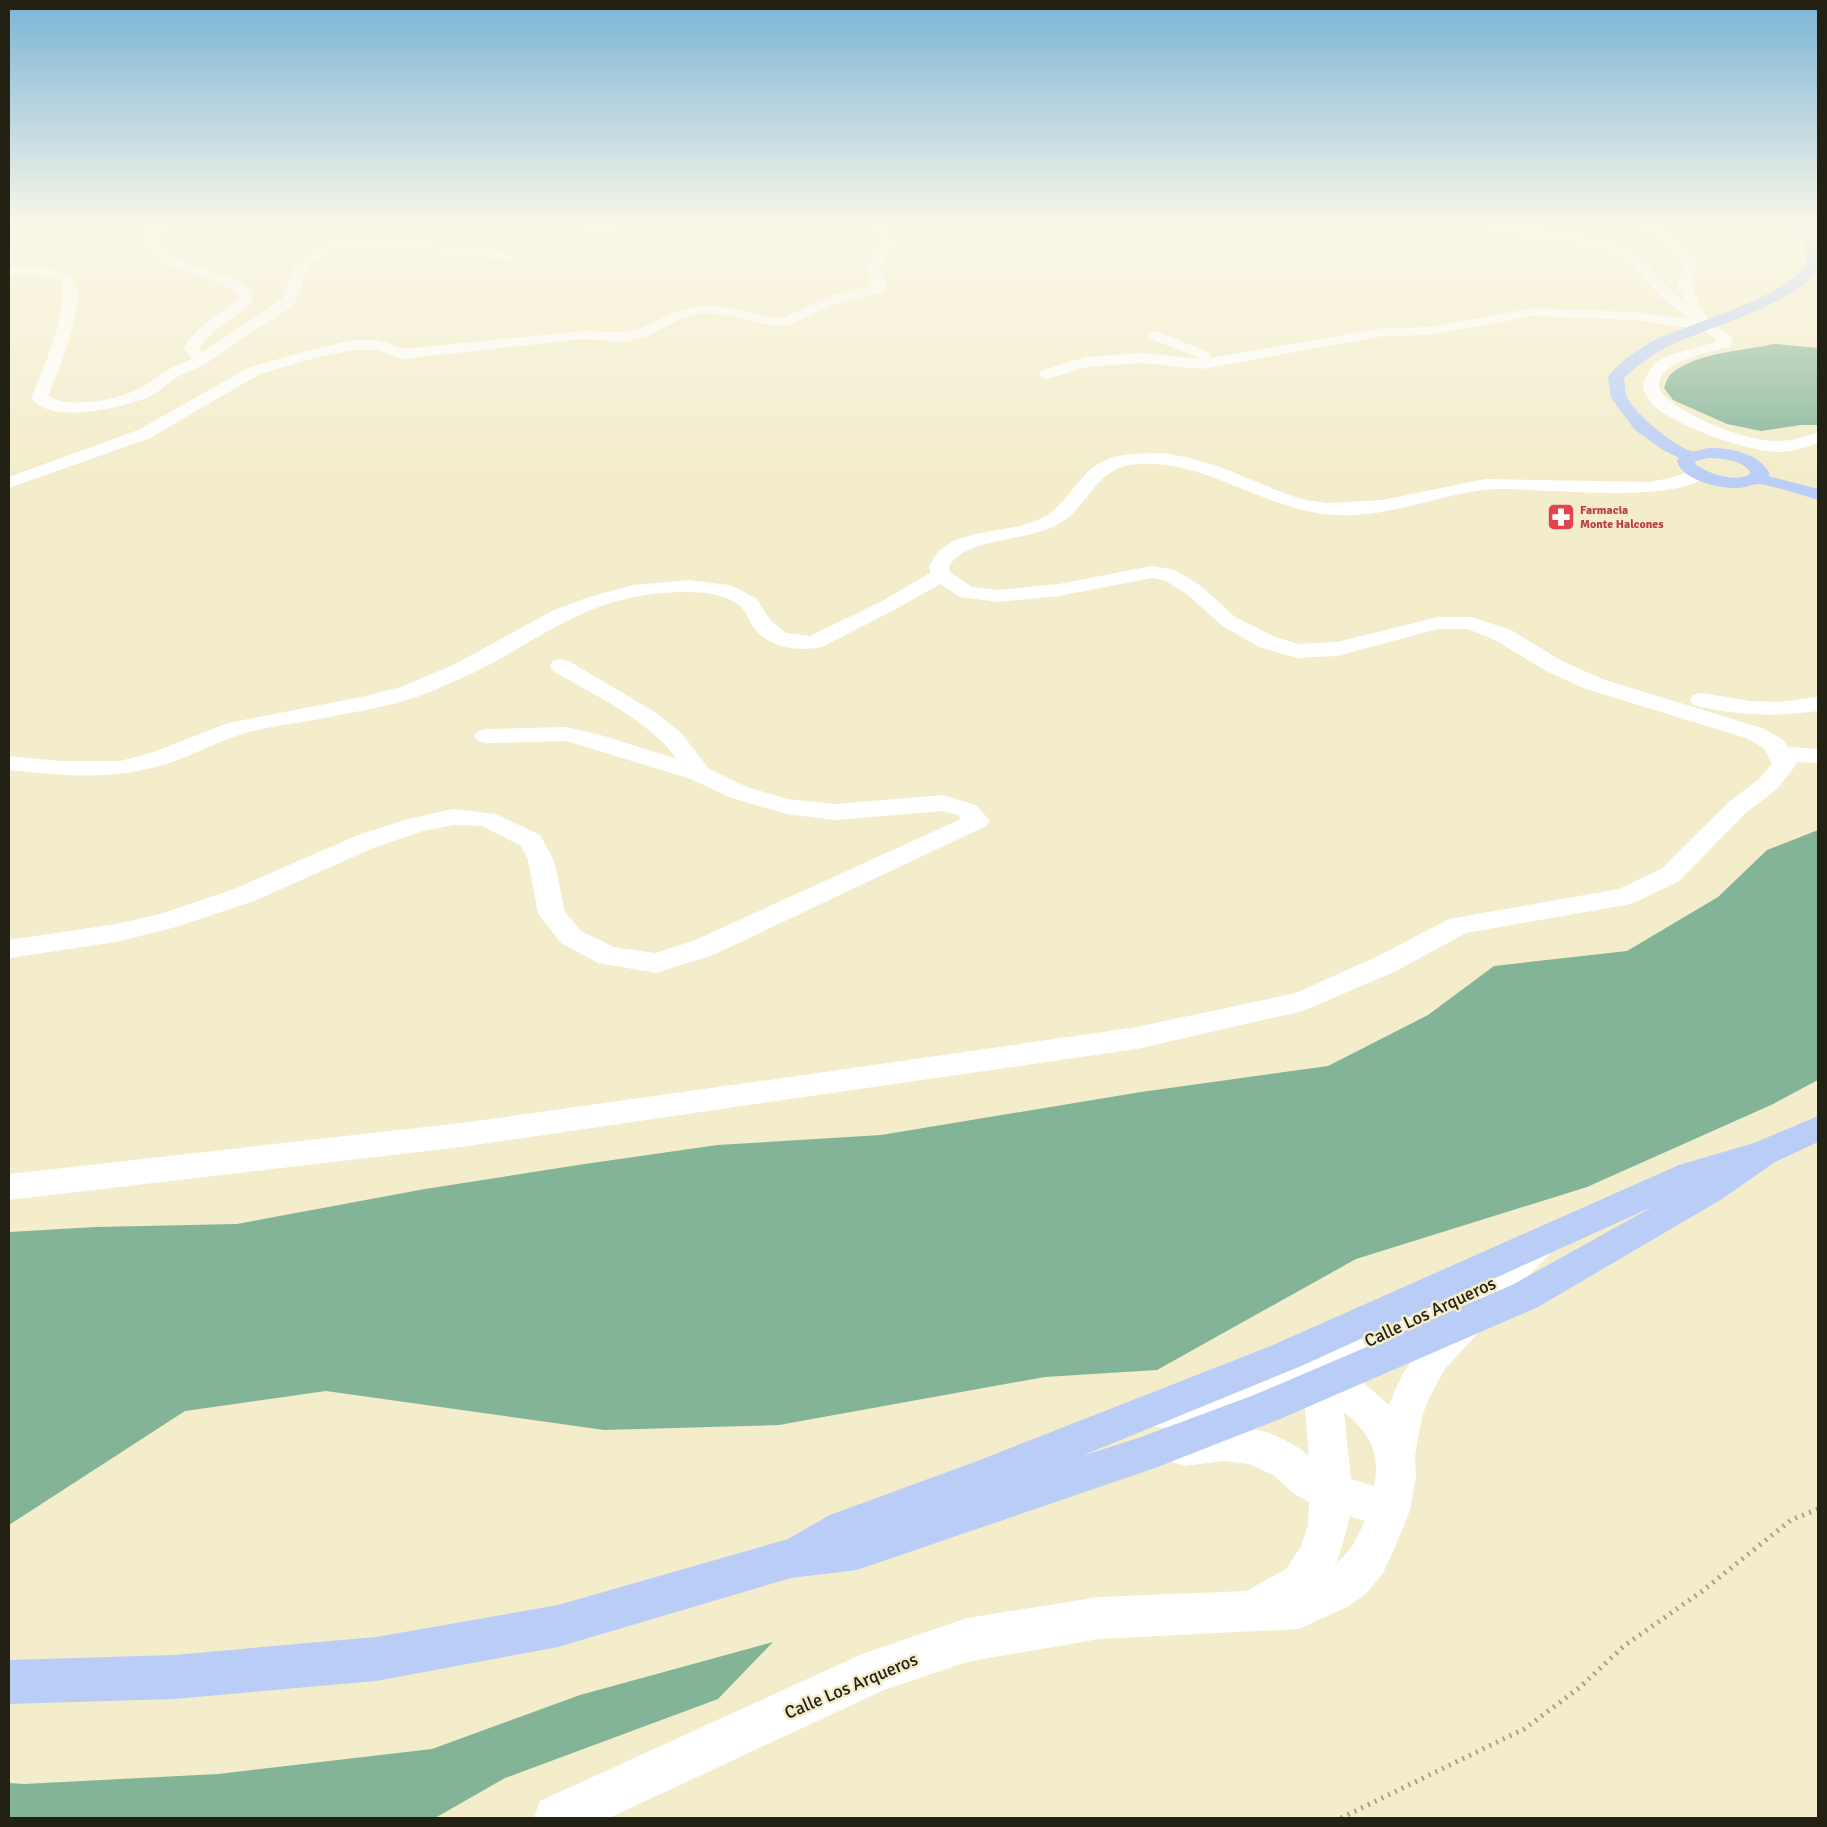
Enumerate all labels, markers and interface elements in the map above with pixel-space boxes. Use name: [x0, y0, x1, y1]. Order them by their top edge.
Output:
pharmacy icon: Farmacia Monte Halcones: [1546, 502, 1576, 532]
place label: Farmacia Monte Halcones: [1580, 503, 1664, 532]
street label: Calle Los Arqueros: [1361, 1272, 1499, 1352]
street label: Calle Los Arqueros: [781, 1648, 921, 1724]

